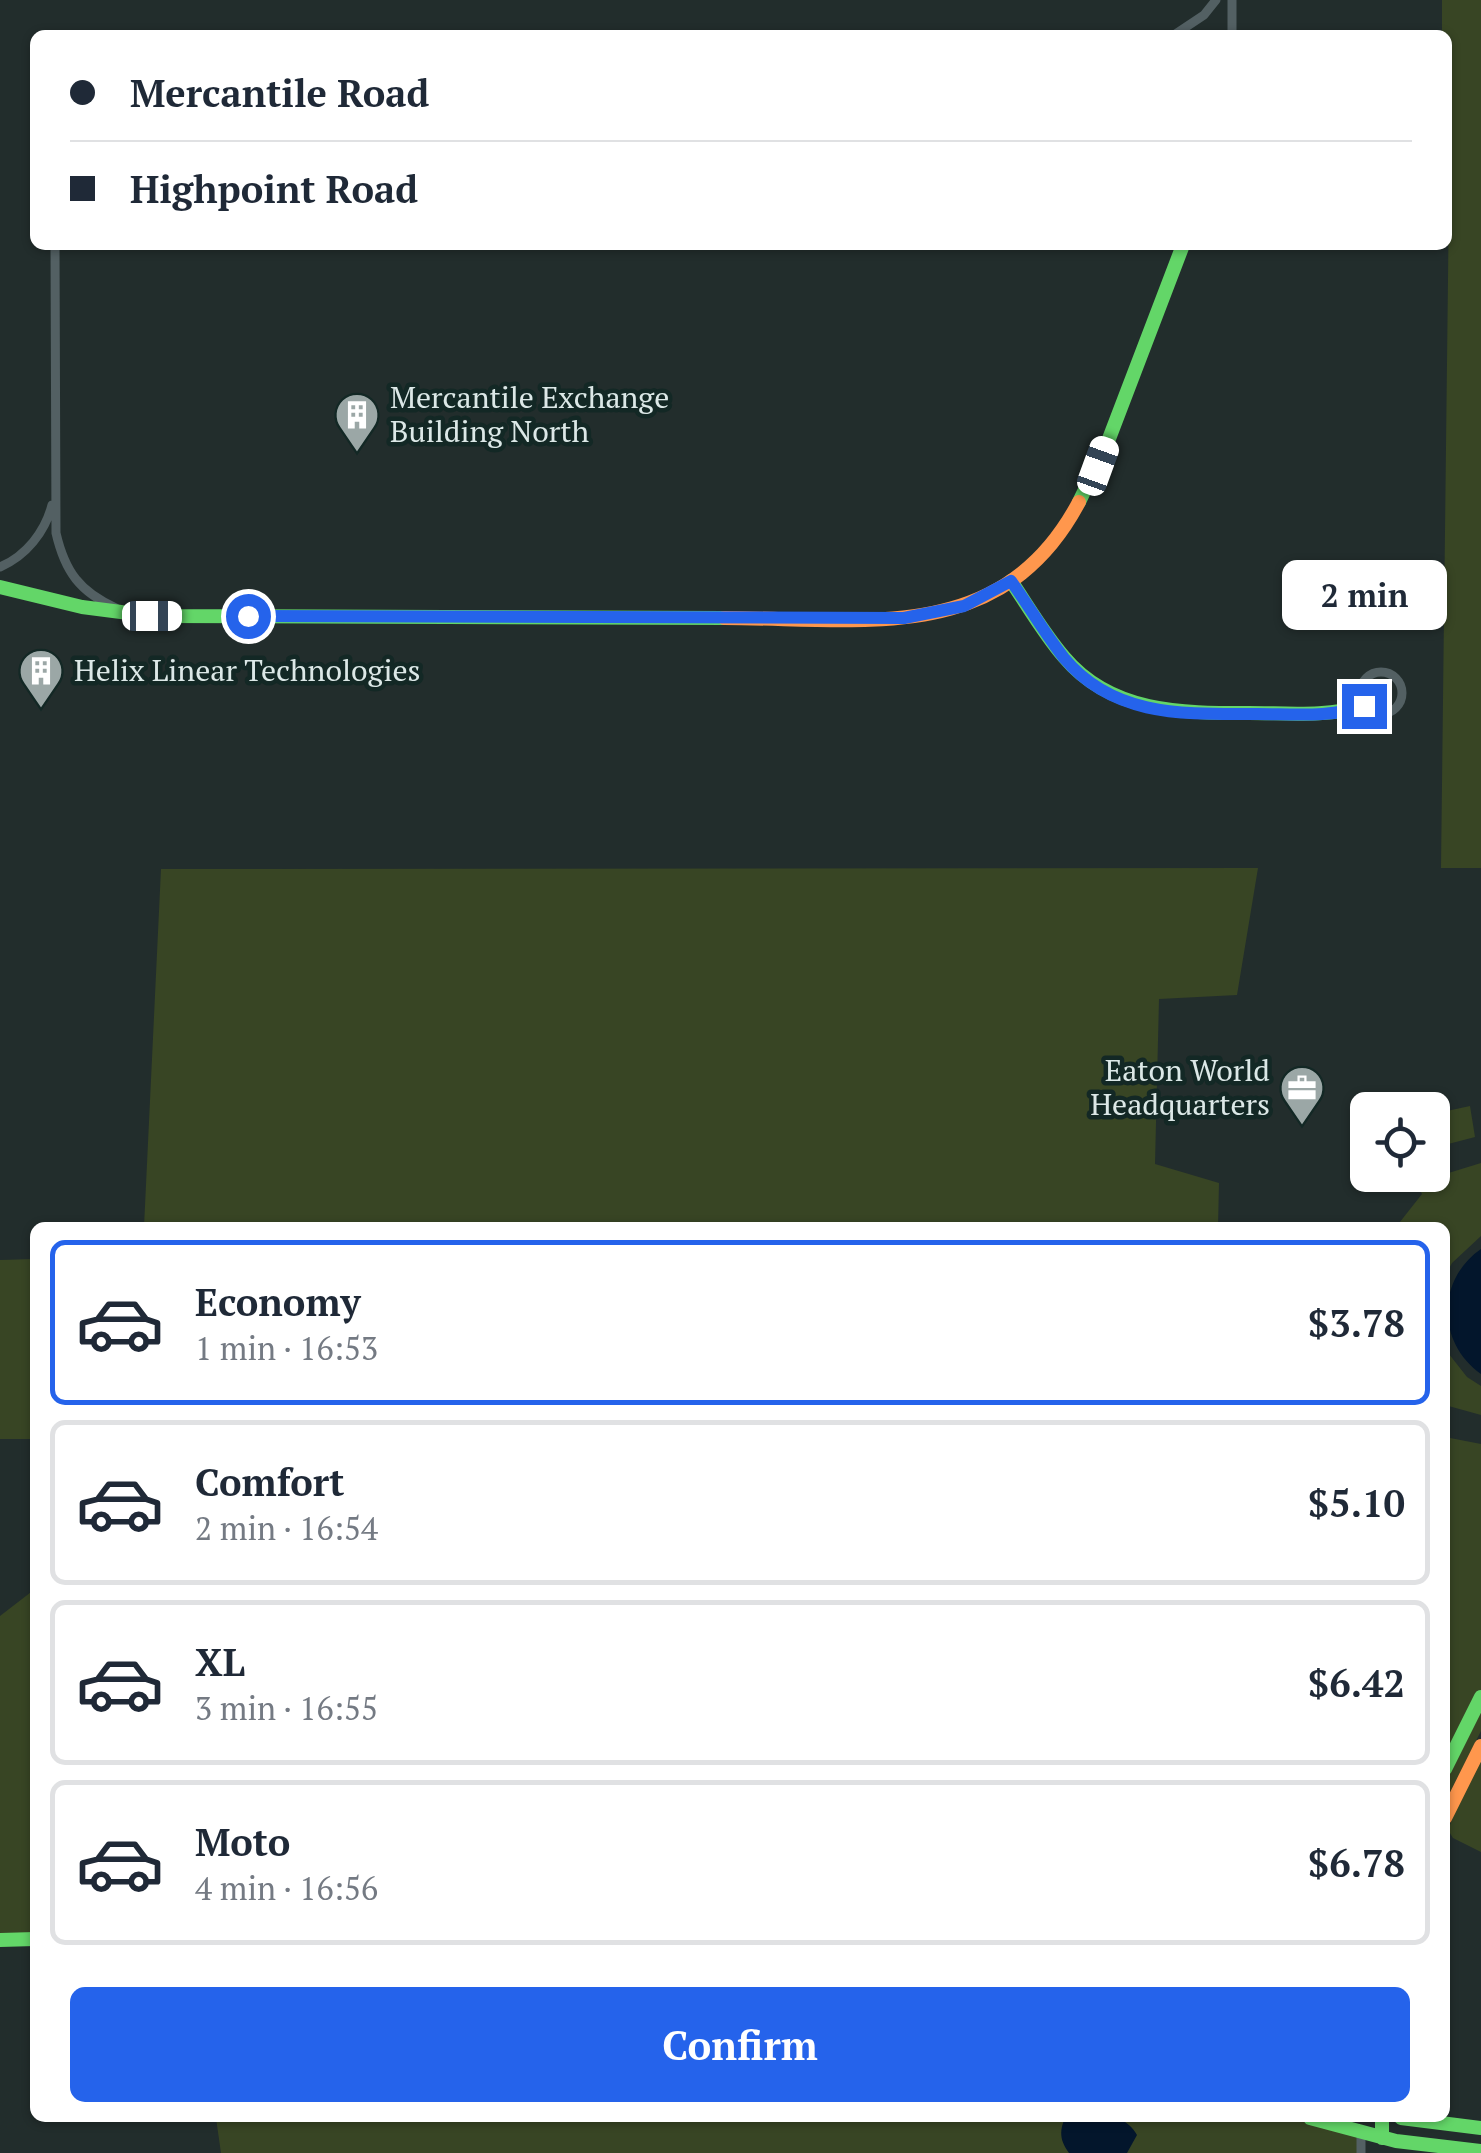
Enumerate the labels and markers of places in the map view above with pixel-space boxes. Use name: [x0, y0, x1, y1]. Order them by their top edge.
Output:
place label: Mercantile Exchange Building North: [390, 377, 669, 451]
building icon: Mercantile Exchange Building North: [334, 392, 380, 453]
building icon: Helix Linear Technologies: [18, 648, 64, 709]
place label: Helix Linear Technologies: [74, 650, 421, 690]
place label: Eaton World Headquarters: [1090, 1050, 1270, 1124]
office icon: Eaton World Headquarters: [1279, 1065, 1325, 1126]

